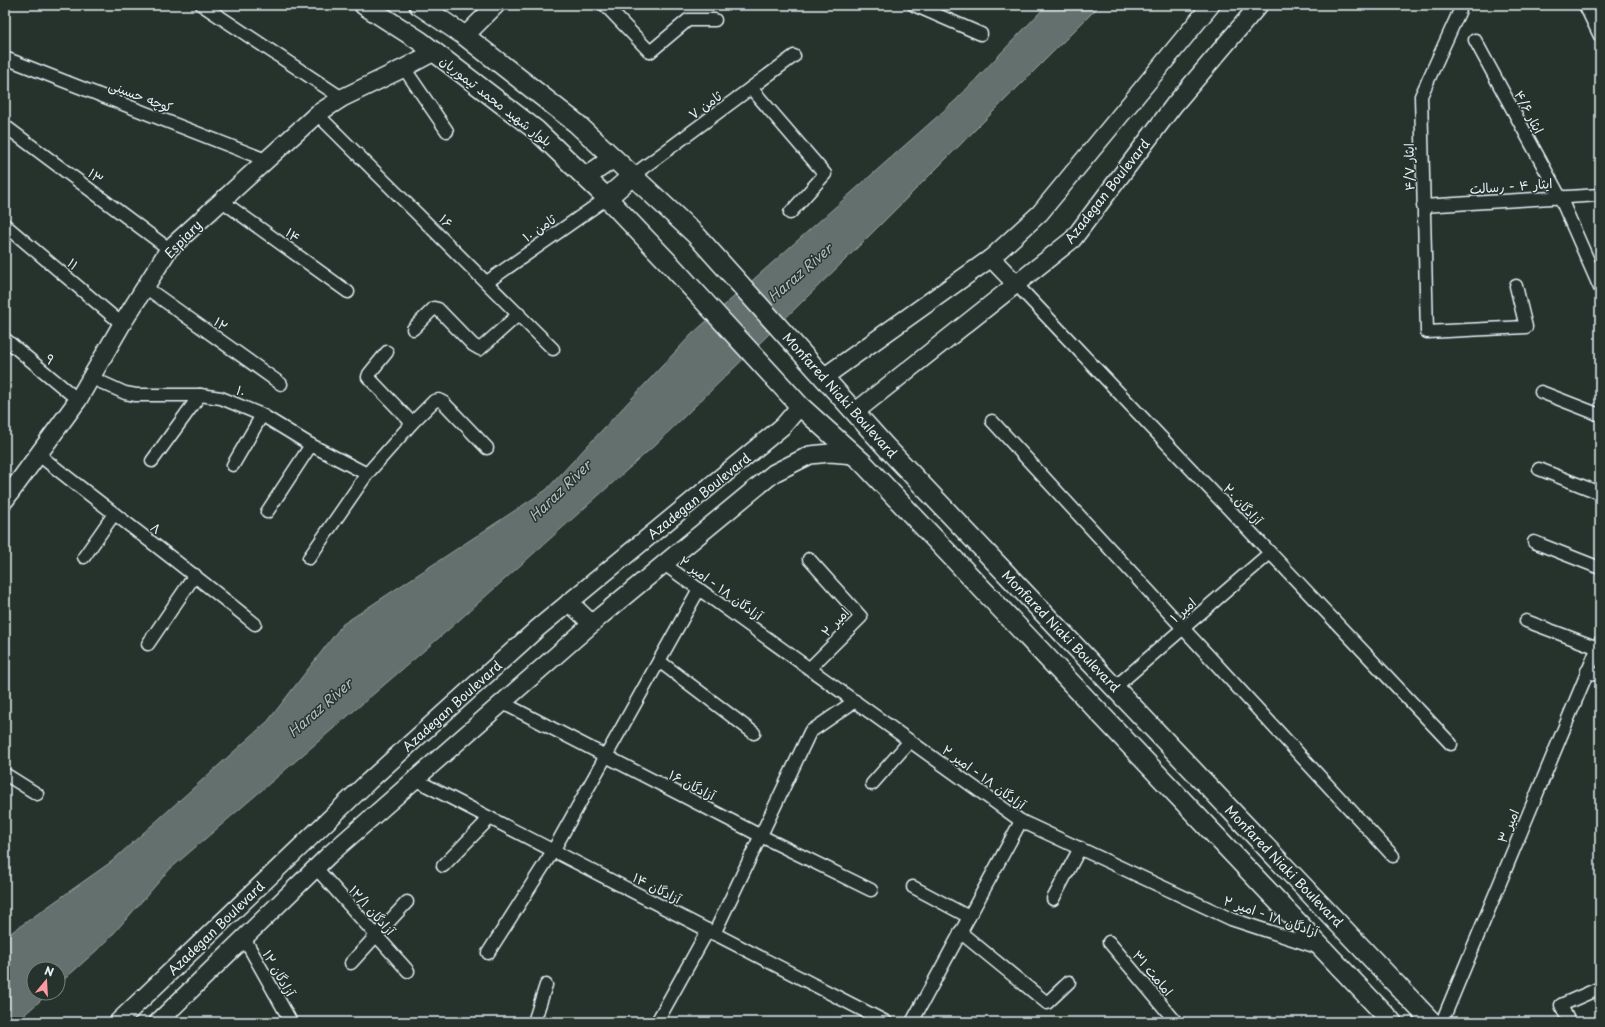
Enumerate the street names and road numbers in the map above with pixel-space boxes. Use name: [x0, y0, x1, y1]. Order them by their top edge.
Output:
street label: بلوار شهید محمد تیموریان: [436, 51, 556, 150]
street label: کوچه حسینی: [106, 75, 176, 118]
street label: ثامن ۷: [684, 85, 726, 123]
street label: ایثار ۴/۶: [1510, 87, 1549, 137]
street label: Azadegan Boulevard: [1060, 134, 1153, 247]
street label: ایثار ۴/۷: [1399, 143, 1418, 191]
street label: ۱۳: [84, 163, 108, 188]
street label: ایثار ۴ - رسالت: [1469, 173, 1553, 198]
street label: ۱۶: [435, 209, 458, 232]
street label: ثامن ۱۰: [518, 209, 560, 246]
street label: Espiary: [160, 215, 206, 262]
street label: ۱۴: [282, 223, 305, 247]
street label: ۱۱: [64, 253, 83, 274]
street label: ۱۲: [210, 312, 232, 335]
street label: Monfared Niaki Boulevard: [779, 328, 902, 462]
street label: ۹: [41, 349, 60, 369]
street label: ۱۰: [233, 380, 249, 401]
street label: Azadegan Boulevard: [643, 448, 754, 543]
street label: آزادگان ۲۰: [1219, 479, 1268, 529]
street label: ۸: [147, 517, 166, 538]
street label: آزادگان ۱۸ - امیر ۲: [676, 551, 768, 625]
street label: Monfared Niaki Boulevard: [998, 566, 1125, 696]
street label: امیر ۱: [1165, 593, 1200, 626]
street label: امیر ۲: [816, 603, 853, 640]
street label: Azadegan Boulevard: [398, 656, 506, 755]
street label: آزادگان ۱۸ - امیر ۲: [939, 740, 1031, 814]
street label: آزادگان ۱۶: [666, 765, 720, 805]
street label: Monfared Niaki Boulevard: [1221, 801, 1348, 931]
street label: امیر ۳: [1492, 806, 1523, 846]
street label: آزادگان ۱۴: [630, 867, 685, 908]
street label: Azadegan Boulevard: [163, 876, 268, 979]
street label: آزادگان ۱۲/۱: [345, 881, 400, 939]
street label: آزادگان ۱۸ - امیر ۲: [1221, 890, 1322, 941]
street label: آزادگان ۱۲: [258, 946, 301, 1000]
street label: امامت ۳۱: [1129, 946, 1178, 999]

